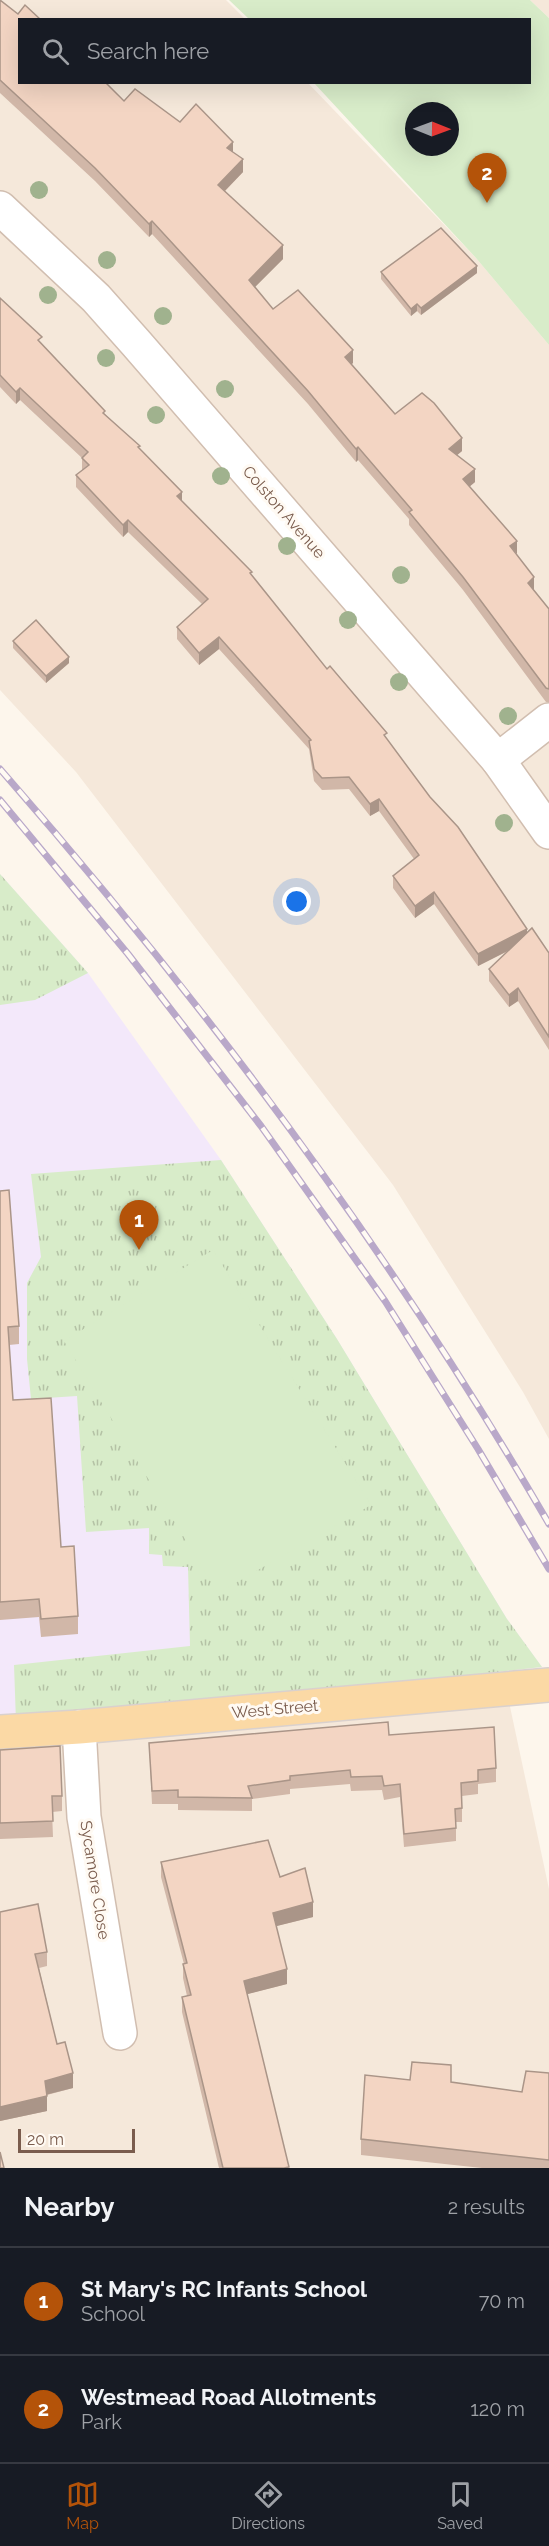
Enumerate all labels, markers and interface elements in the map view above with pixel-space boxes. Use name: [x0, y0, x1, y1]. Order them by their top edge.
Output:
search box: [18, 18, 531, 84]
icon: search: [39, 35, 72, 68]
text: Search here: [87, 38, 209, 64]
north arrow: [405, 102, 459, 156]
pin: 2: [468, 154, 506, 203]
street label: Colston Avenue: [239, 462, 329, 562]
your location: [282, 887, 311, 916]
pin: 1: [120, 1200, 158, 1250]
street label: West Street: [231, 1696, 320, 1722]
street label: Sycamore Close: [76, 1819, 114, 1941]
scale bar: [18, 2126, 135, 2154]
text: 20 m: [27, 2130, 64, 2149]
text: Nearby: [24, 2192, 114, 2222]
text: 2 results: [448, 2195, 525, 2219]
text: St Mary's RC Infants School: [81, 2276, 367, 2302]
text: 1: [39, 2289, 48, 2313]
text: 70 m: [479, 2289, 525, 2313]
text: School: [81, 2302, 145, 2326]
text: Westmead Road Allotments: [81, 2384, 376, 2410]
text: 2: [38, 2397, 49, 2421]
text: 120 m: [470, 2397, 525, 2421]
text: Park: [81, 2410, 122, 2434]
tab: Map: [66, 2478, 99, 2533]
tab: Directions: [231, 2478, 305, 2533]
tab: Saved: [437, 2478, 483, 2533]

